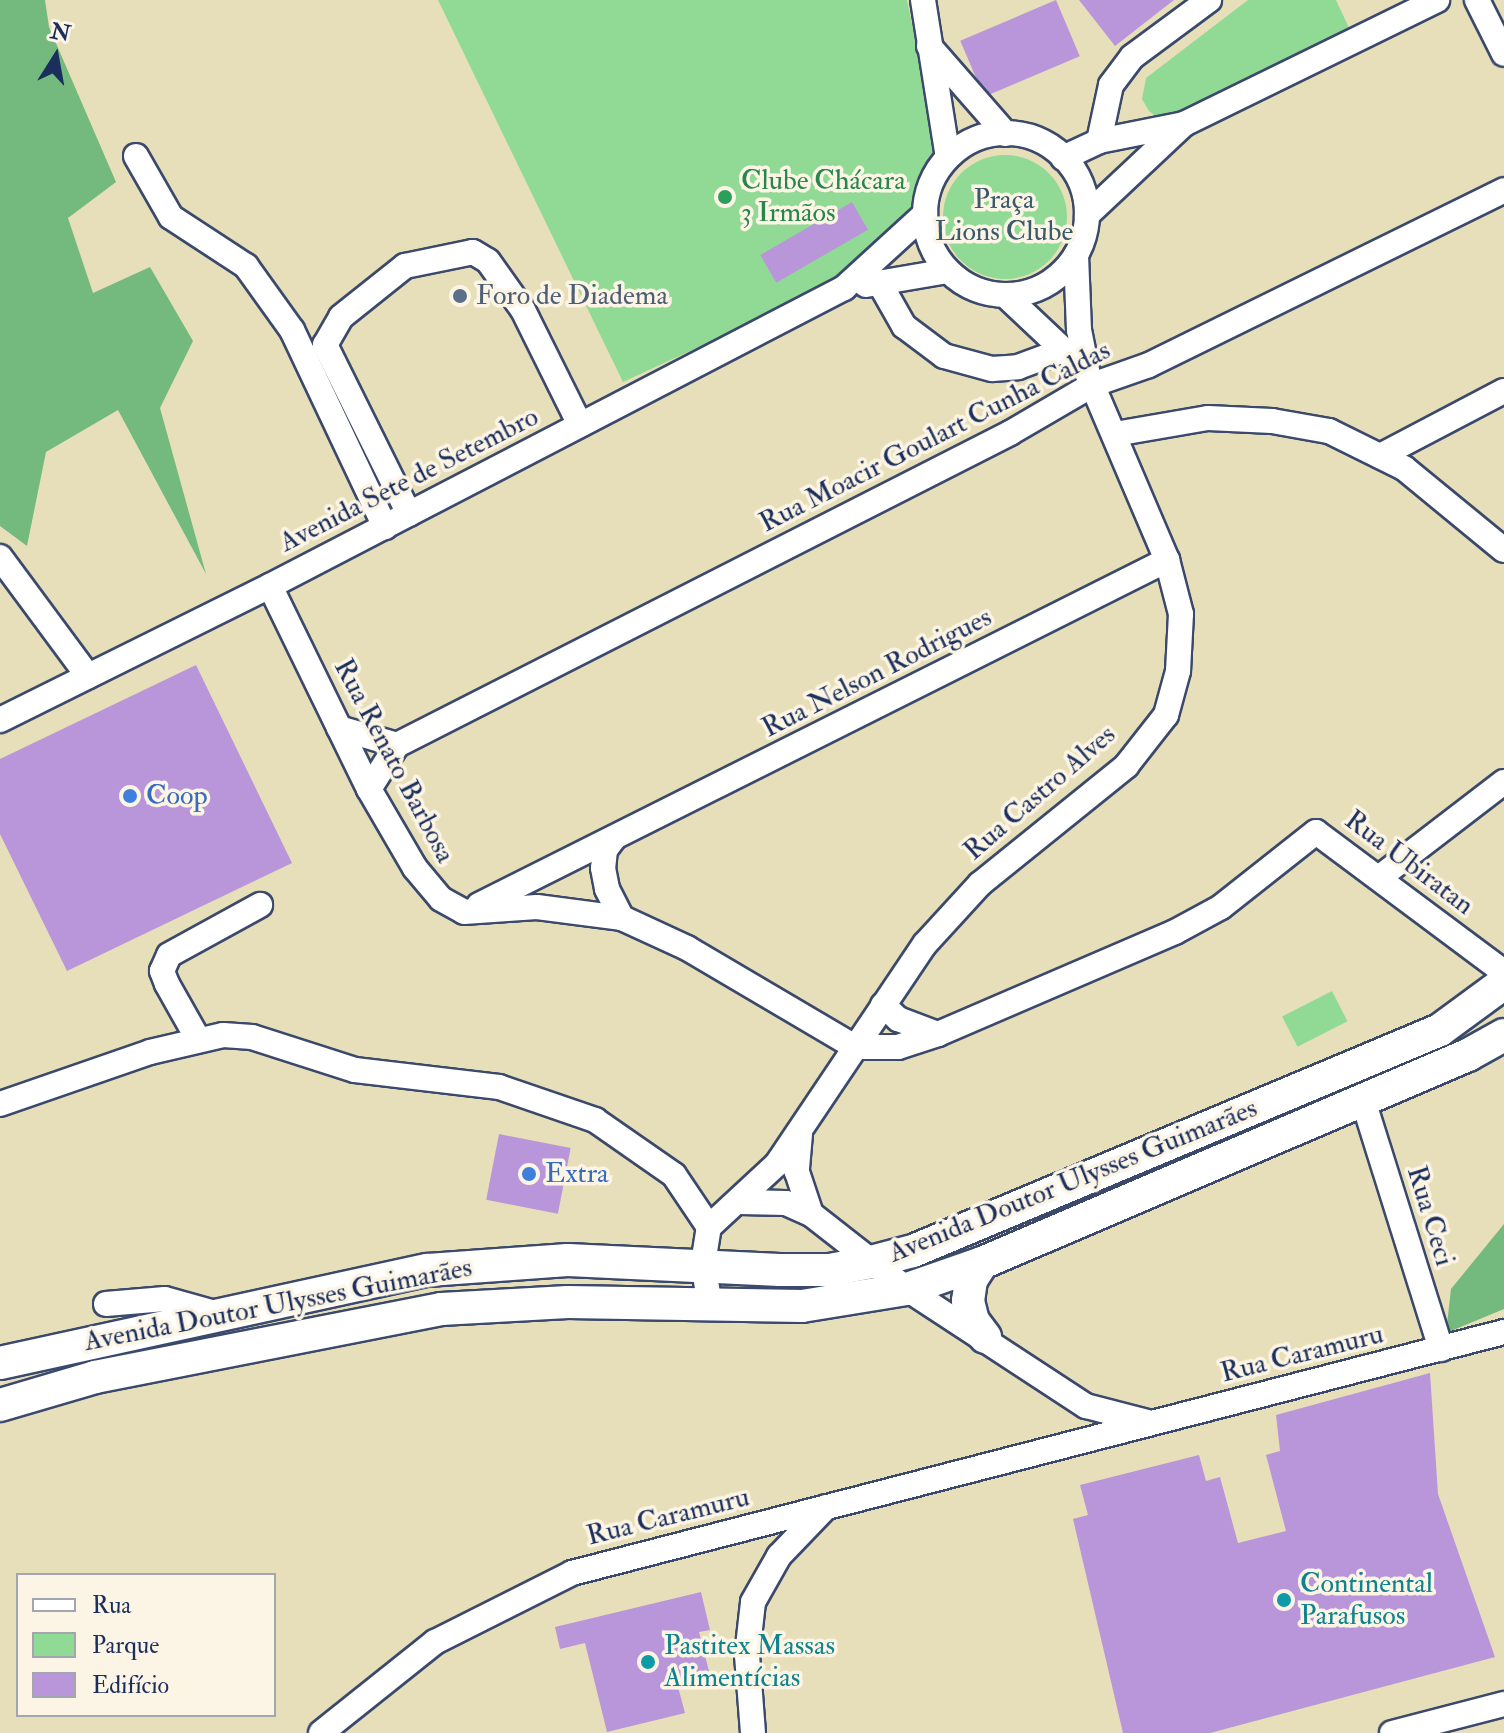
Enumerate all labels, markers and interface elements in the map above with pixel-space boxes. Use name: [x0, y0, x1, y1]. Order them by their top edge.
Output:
north arrow: [16, 16, 96, 96]
text: N: [48, 17, 73, 48]
place label: Clube Chácara 3 Irmãos: [741, 164, 906, 230]
park label: Praça Lions Clube: [935, 183, 1073, 249]
marker: Clube Chácara 3 Irmãos: [716, 188, 734, 206]
place label: Foro de Diadema: [476, 279, 668, 313]
marker: Foro de Diadema: [451, 287, 469, 305]
street label: Rua Moacir Goulart Cunha Caldas: [754, 334, 1116, 540]
street label: Avenida Sete de Setembro: [274, 400, 544, 560]
street label: Rua Nelson Rodrigues: [757, 601, 997, 745]
street label: Rua Renato Barbosa: [326, 653, 462, 869]
street label: Rua Castro Alves: [957, 718, 1123, 868]
place label: Coop: [146, 779, 208, 813]
marker: Coop: [121, 787, 139, 805]
street label: Rua Ubiratan: [1338, 803, 1480, 923]
street label: Avenida Doutor Ulysses Guimarães: [884, 1092, 1262, 1270]
place label: Extra: [545, 1157, 609, 1191]
street label: Rua Ceci: [1399, 1162, 1461, 1270]
marker: Extra: [520, 1165, 538, 1183]
street label: Avenida Doutor Ulysses Guimarães: [81, 1251, 475, 1359]
street label: Rua Caramuru: [1217, 1318, 1387, 1390]
street label: Rua Caramuru: [583, 1481, 753, 1553]
place label: Continental Parafusos: [1300, 1567, 1433, 1633]
legend: [16, 1573, 276, 1717]
text: Rua: [92, 1590, 131, 1621]
marker: Continental Parafusos: [1275, 1591, 1293, 1609]
place label: Pastitex Massas Alimentícias: [664, 1629, 835, 1695]
text: Parque: [92, 1630, 159, 1661]
marker: Pastitex Massas Alimentícias: [639, 1653, 657, 1671]
text: Edifício: [92, 1670, 169, 1701]

